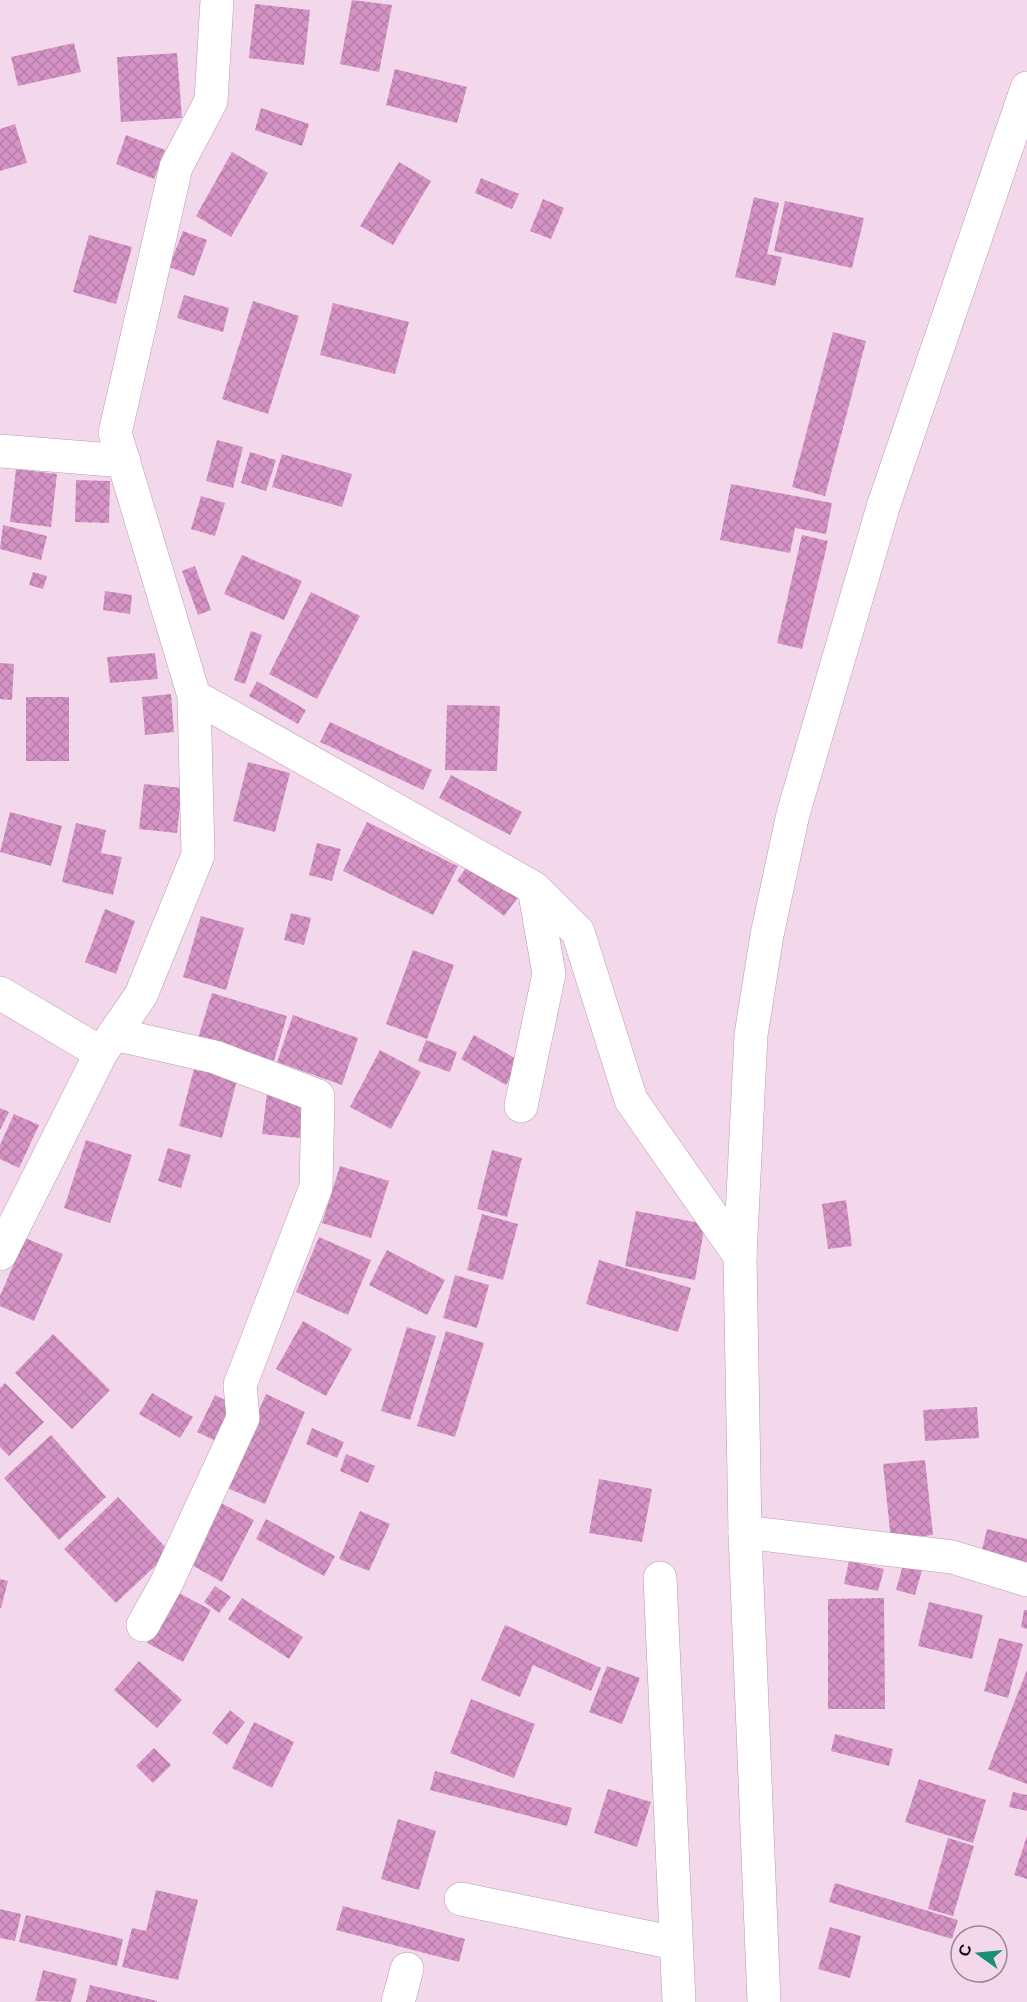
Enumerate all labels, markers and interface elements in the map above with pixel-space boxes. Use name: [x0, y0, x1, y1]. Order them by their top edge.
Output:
north arrow: [949, 1924, 1009, 1984]
text: С: [954, 1942, 976, 1958]

